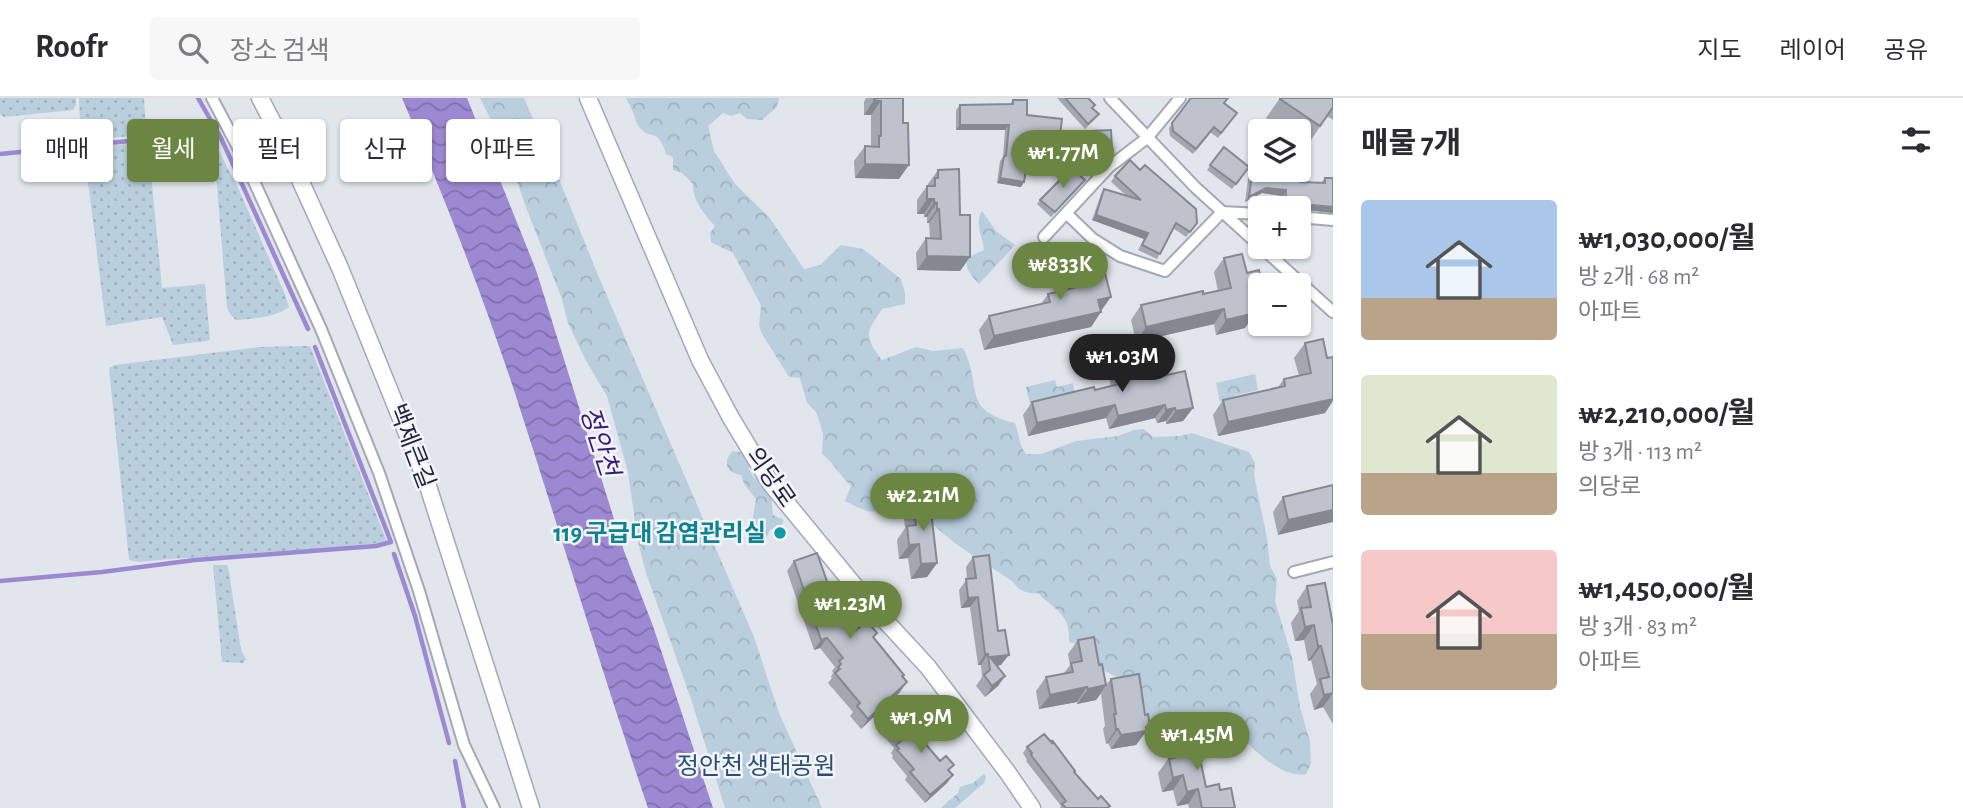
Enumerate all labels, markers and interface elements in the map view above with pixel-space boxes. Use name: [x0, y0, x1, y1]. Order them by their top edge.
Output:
search box: [150, 17, 640, 80]
icon: search: [174, 29, 212, 67]
text: Roofr: [35, 31, 108, 64]
text: 장소 검색: [230, 38, 330, 64]
text: 지도: [1697, 39, 1742, 63]
text: 레이어: [1780, 39, 1846, 63]
text: 공유: [1884, 39, 1928, 63]
chip: 매매: [21, 119, 113, 182]
chip: 월세: [127, 119, 219, 182]
chip: 필터: [233, 119, 326, 182]
chip: 신규: [340, 119, 432, 182]
chip: 아파트: [446, 119, 560, 182]
map controls: [1248, 119, 1311, 336]
button: layers: [1248, 119, 1311, 182]
icon: filters: [1897, 121, 1935, 159]
text: 매물 7개: [1361, 129, 1461, 159]
pin: ₩1.77M: [1006, 130, 1120, 190]
text: ₩1.77M: [1027, 141, 1099, 164]
button: +: [1248, 196, 1311, 259]
text: ₩1,030,000/월: [1578, 224, 1755, 254]
icon: home: [1417, 228, 1501, 312]
pin: ₩833K: [1011, 242, 1109, 302]
text: ₩833K: [1028, 253, 1092, 276]
text: 방 2개 · 68 m²: [1578, 266, 1699, 289]
button: −: [1248, 273, 1311, 336]
text: 아파트: [1578, 301, 1641, 324]
pin: ₩1.03M: [1065, 334, 1179, 394]
text: ₩1.03M: [1085, 345, 1159, 368]
text: ₩2,210,000/월: [1578, 399, 1755, 429]
street label: 백제큰길: [384, 400, 439, 492]
water label: 정안천: [576, 403, 624, 482]
icon: home: [1417, 403, 1501, 487]
text: 방 3개 · 113 m²: [1578, 441, 1702, 464]
street label: 의당로: [741, 443, 800, 512]
pin: ₩2.21M: [866, 474, 980, 533]
text: 의당로: [1578, 476, 1641, 499]
text: ₩2.21M: [886, 484, 960, 507]
place label: 119 구급대 감염관리실: [553, 520, 766, 546]
marker: 119 구급대 감염관리실: [772, 525, 788, 541]
text: ₩1,450,000/월: [1578, 574, 1755, 604]
icon: home: [1417, 578, 1501, 662]
pin: ₩1.23M: [793, 582, 907, 641]
text: ₩1.23M: [814, 592, 886, 615]
text: 방 3개 · 83 m²: [1578, 616, 1697, 639]
text: 아파트: [1578, 651, 1641, 674]
pin: ₩1.9M: [872, 696, 970, 755]
text: ₩1.9M: [890, 706, 952, 729]
pin: ₩1.45M: [1140, 712, 1254, 772]
text: ₩1.45M: [1160, 723, 1234, 746]
park label: 정안천 생태공원: [677, 754, 835, 779]

